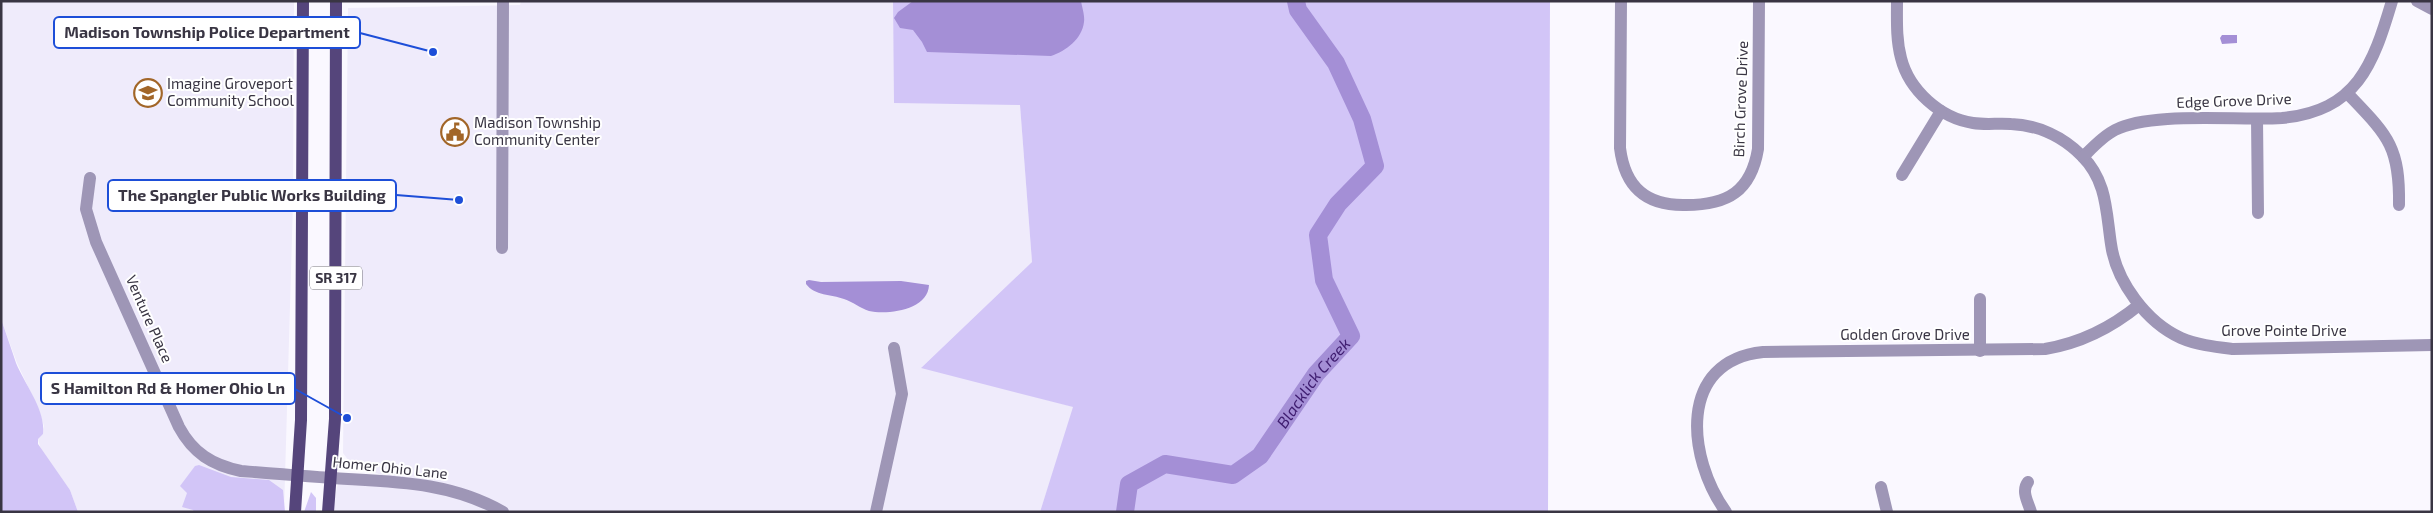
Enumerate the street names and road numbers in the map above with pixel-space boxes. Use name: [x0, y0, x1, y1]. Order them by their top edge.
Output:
street label: Birch Grove Drive: [1729, 40, 1751, 158]
street label: Edge Grove Drive: [2176, 89, 2292, 111]
road number: SR 317: [310, 266, 362, 290]
street label: Venture Place: [123, 272, 177, 365]
street label: Grove Pointe Drive: [2221, 321, 2347, 339]
street label: Golden Grove Drive: [1840, 325, 1970, 343]
street label: Homer Ohio Lane: [332, 452, 449, 482]

